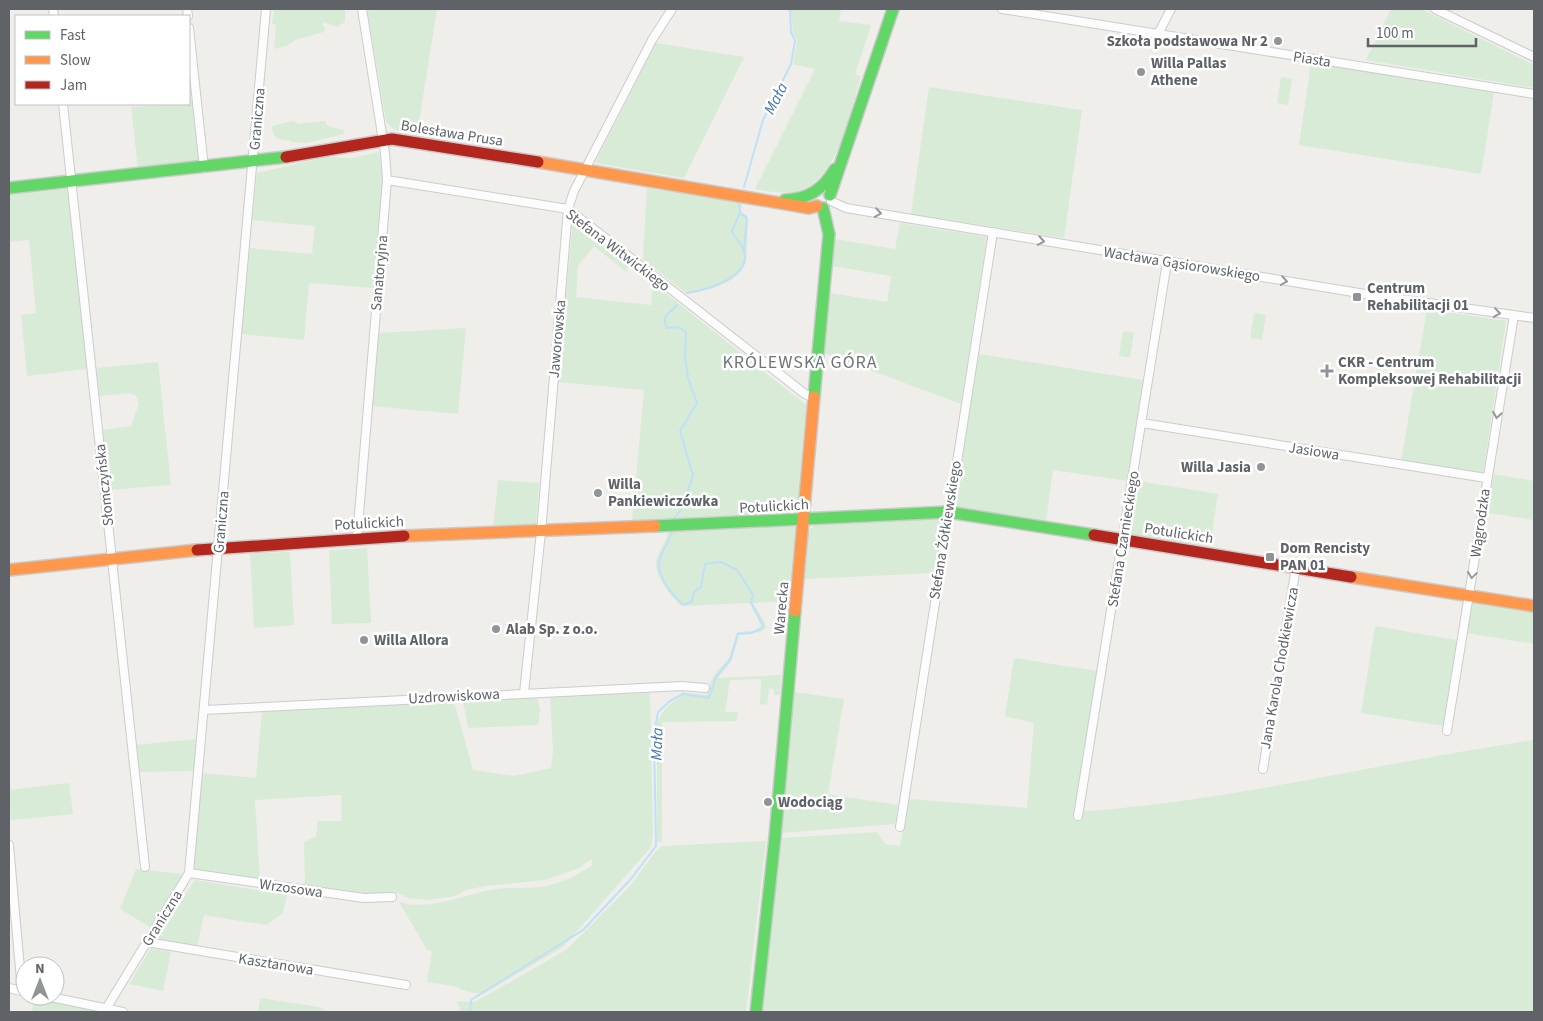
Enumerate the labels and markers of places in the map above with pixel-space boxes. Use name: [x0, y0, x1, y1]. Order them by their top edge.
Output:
place label: Szkoła podstawowa Nr 2: [1106, 31, 1268, 52]
marker: Szkoła podstawowa Nr 2: [1272, 35, 1284, 47]
place label: Willa Pallas Athene: [1150, 53, 1227, 91]
marker: Willa Pallas Athene: [1135, 66, 1147, 78]
place label: Centrum Rehabilitacji 01: [1367, 278, 1469, 316]
marker: Centrum Rehabilitacji 01: [1351, 291, 1363, 303]
place label: CKR - Centrum Kompleksowej Rehabilitacji: [1338, 352, 1521, 390]
marker: CKR - Centrum Kompleksowej Rehabilitacji: [1320, 364, 1334, 378]
place label: Willa Jasia: [1181, 457, 1251, 478]
marker: Willa Jasia: [1255, 461, 1267, 473]
place label: Willa Pankiewiczówka: [608, 474, 718, 512]
marker: Willa Pankiewiczówka: [592, 487, 604, 499]
place label: Dom Rencisty PAN 01: [1280, 538, 1370, 576]
marker: Dom Rencisty PAN 01: [1264, 551, 1276, 563]
place label: Alab Sp. z o.o.: [505, 619, 598, 640]
marker: Alab Sp. z o.o.: [490, 623, 502, 635]
place label: Willa Allora: [374, 630, 449, 651]
marker: Willa Allora: [358, 634, 370, 646]
place label: Wodociąg: [778, 792, 843, 813]
marker: Wodociąg: [762, 796, 774, 808]

